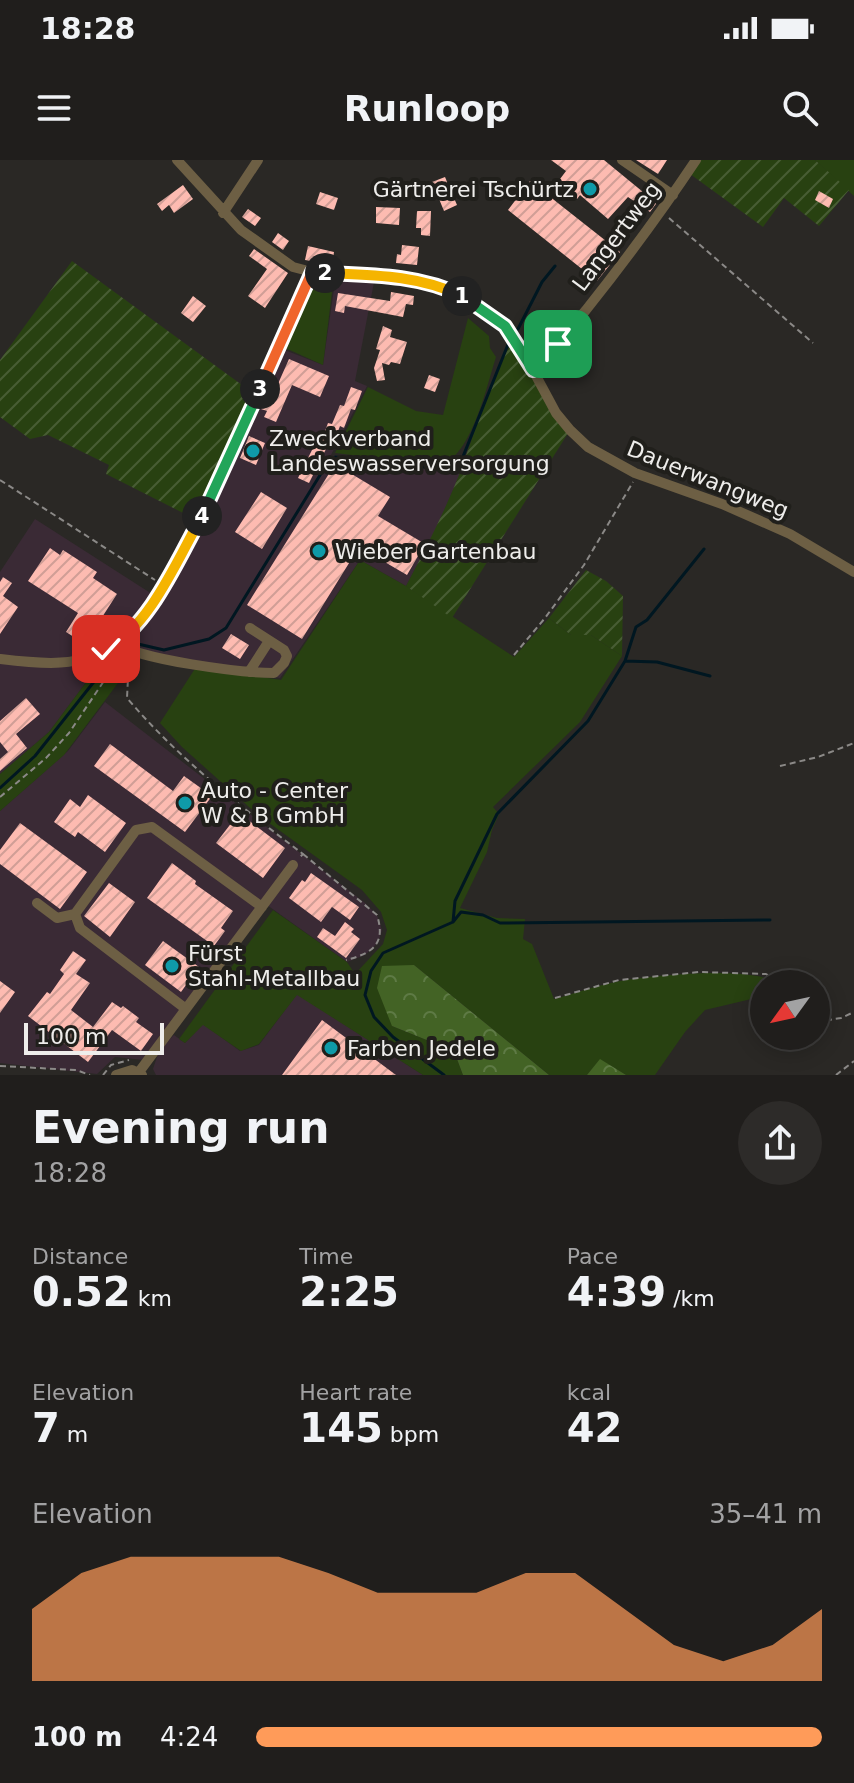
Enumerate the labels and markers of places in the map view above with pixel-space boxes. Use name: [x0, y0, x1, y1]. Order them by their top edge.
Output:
place label: Gärtnerei Tschürtz: [373, 177, 574, 202]
marker: Gärtnerei Tschürtz: [581, 180, 599, 198]
pin: 2: [305, 253, 345, 293]
pin: 1: [442, 276, 482, 316]
pin: [524, 310, 592, 378]
pin: 3: [240, 369, 280, 409]
place label: Zweckverband Landeswasserversorgung: [269, 426, 550, 476]
marker: Zweckverband Landeswasserversorgung: [244, 442, 262, 460]
pin: 4: [182, 496, 222, 536]
place label: Wieber Gartenbau: [335, 539, 537, 564]
marker: Wieber Gartenbau: [310, 542, 328, 560]
pin: [72, 615, 140, 683]
place label: Auto - Center W & B GmbH: [201, 778, 349, 828]
marker: Auto - Center W & B GmbH: [176, 794, 194, 812]
place label: Fürst Stahl-Metallbau: [188, 941, 360, 991]
marker: Fürst Stahl-Metallbau: [163, 957, 181, 975]
place label: Farben Jedele: [347, 1036, 496, 1061]
marker: Farben Jedele: [322, 1039, 340, 1057]

